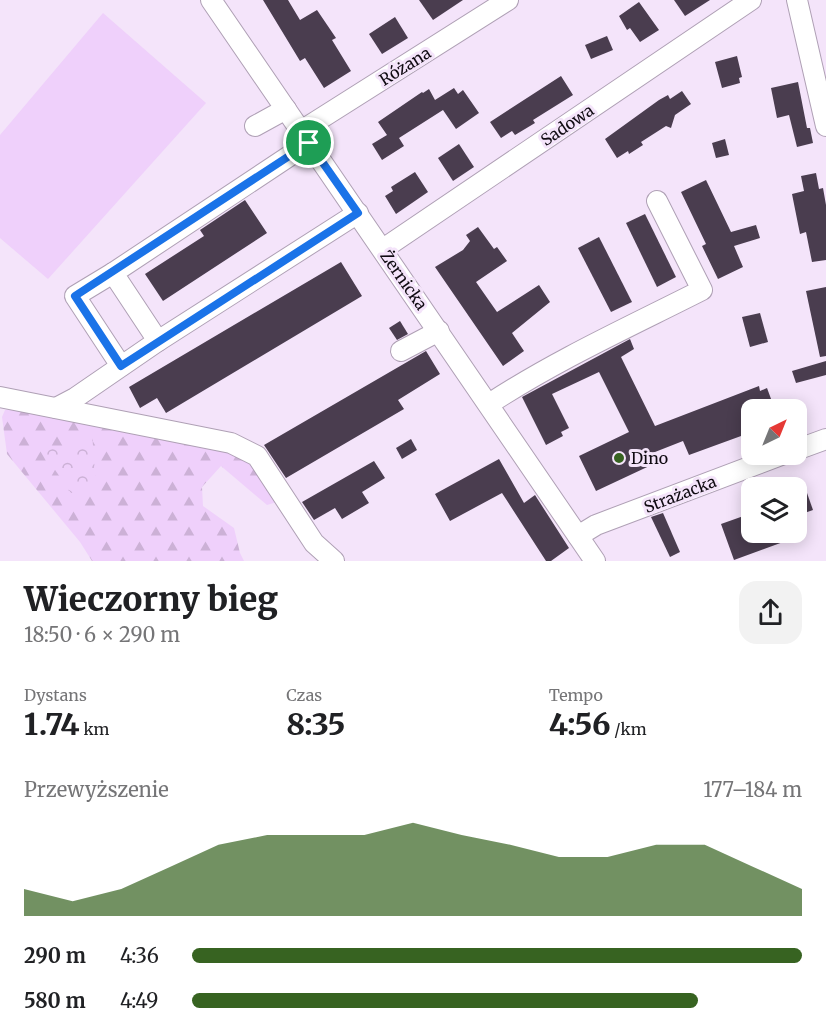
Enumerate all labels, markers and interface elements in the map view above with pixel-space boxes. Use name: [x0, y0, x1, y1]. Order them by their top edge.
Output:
street label: Różana: [376, 42, 435, 90]
street label: Sadowa: [537, 100, 598, 150]
pin: [283, 117, 334, 168]
icon: arrive: [292, 126, 325, 159]
street label: Żernicka: [376, 246, 432, 314]
north arrow: [741, 399, 807, 465]
map controls: [741, 399, 807, 543]
place label: Dino: [631, 448, 668, 468]
marker: Dino: [612, 451, 626, 465]
street label: Strażacka: [641, 471, 719, 517]
button: layers: [741, 477, 807, 543]
text: Wieczorny bieg: [24, 579, 278, 620]
button: share: [739, 581, 802, 644]
text: 18:50 · 6 × 290 m: [24, 622, 180, 647]
text: Dystans: [24, 685, 87, 705]
text: Czas: [286, 685, 322, 705]
text: Tempo: [549, 685, 603, 705]
text: 1.74: [24, 705, 80, 743]
text: 8:35: [286, 705, 345, 743]
text: 4:56: [549, 705, 611, 743]
text: km: [80, 719, 109, 739]
text: /km: [611, 719, 647, 739]
text: Przewyższenie: [24, 777, 169, 802]
text: 177–184 m: [703, 777, 802, 802]
text: 290 m: [24, 943, 86, 968]
text: 4:36: [120, 943, 159, 968]
text: 580 m: [24, 988, 86, 1013]
text: 4:49: [120, 988, 158, 1013]

